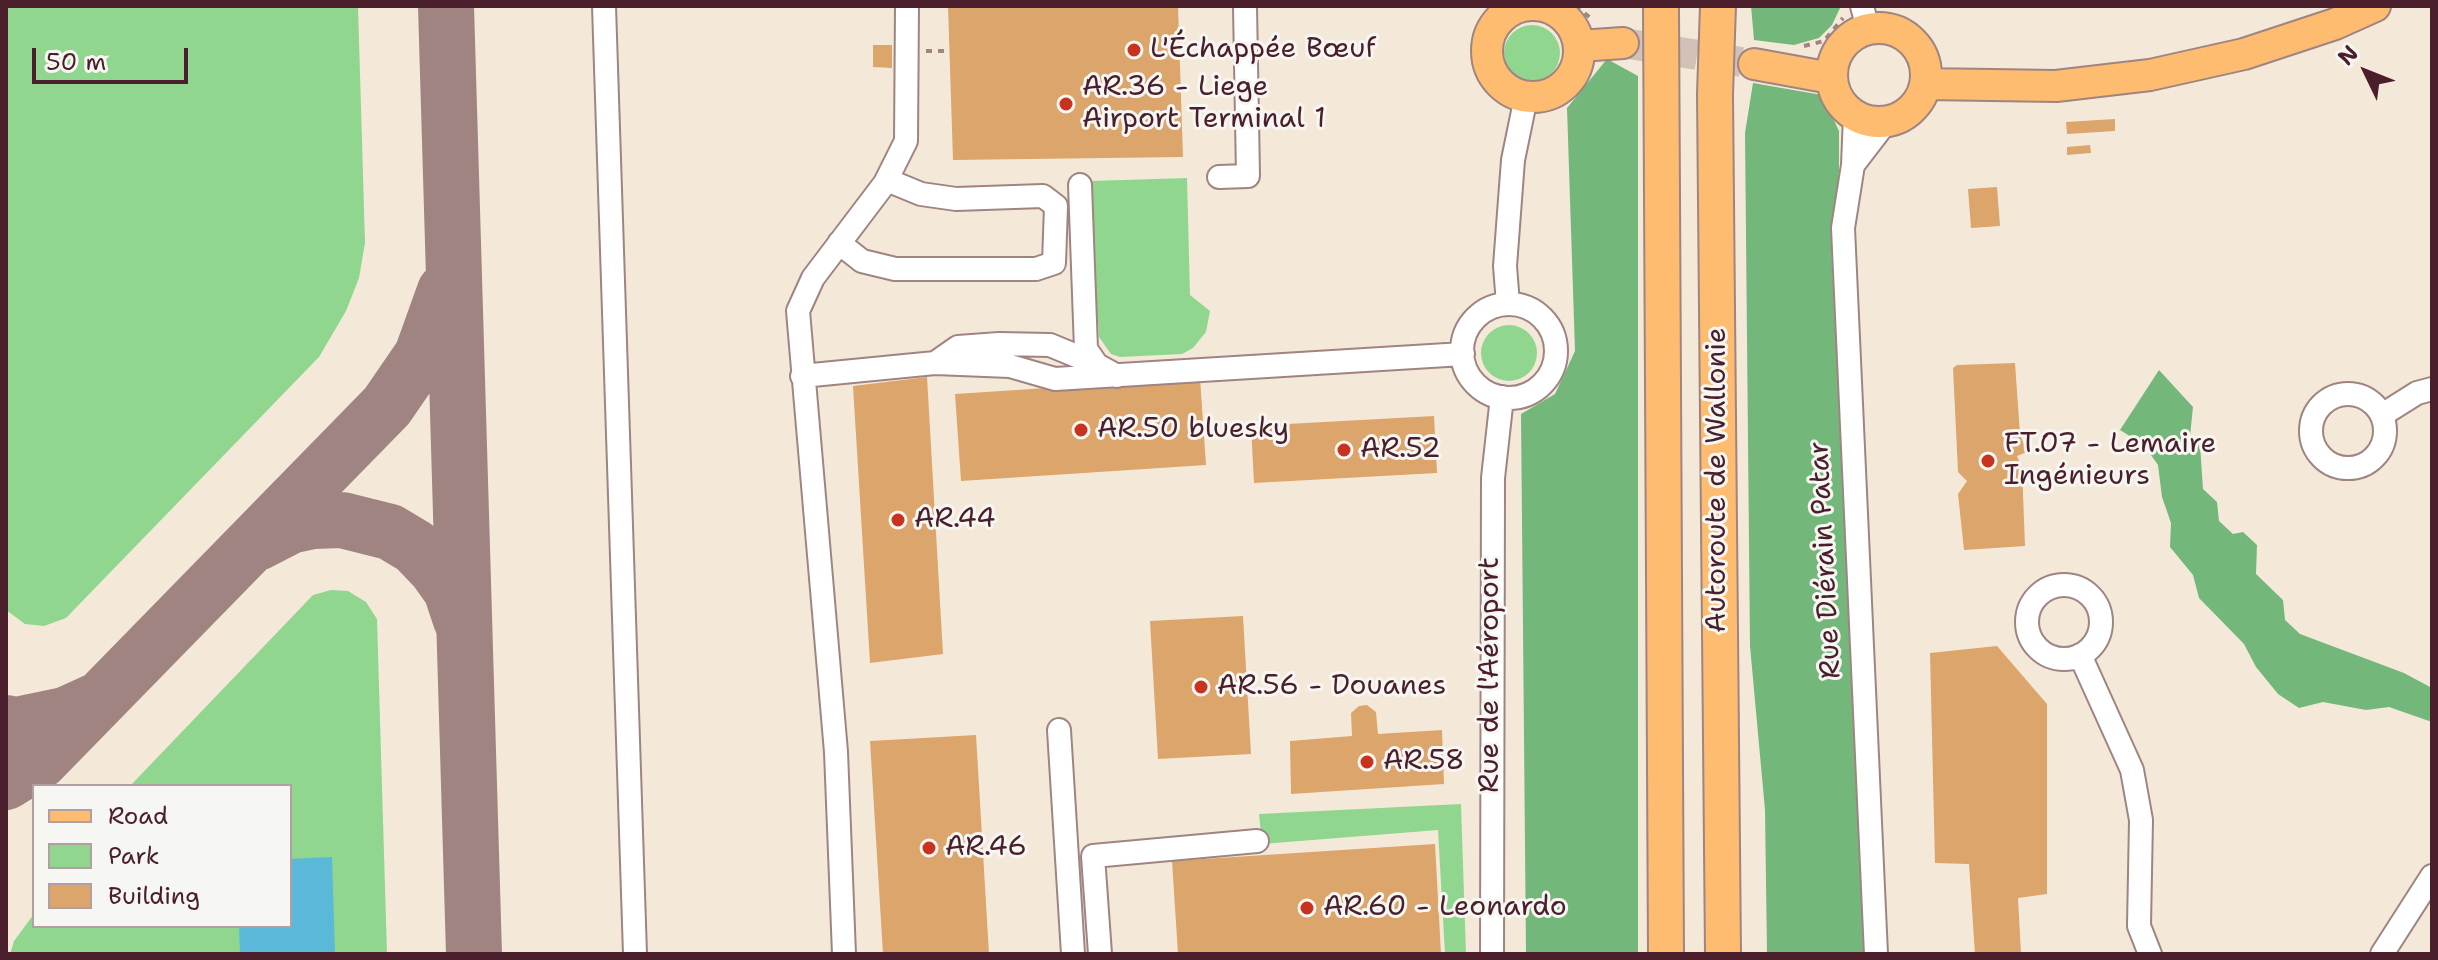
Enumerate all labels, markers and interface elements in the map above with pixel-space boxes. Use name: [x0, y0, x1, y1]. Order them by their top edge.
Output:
scale bar: [36, 32, 192, 82]
north arrow: [2326, 32, 2406, 112]
place label: L'Échappée Bœuf: [1150, 33, 1376, 67]
text: N: [2332, 39, 2365, 72]
marker: L'Échappée Bœuf: [1125, 41, 1143, 59]
text: 50 m: [46, 46, 106, 78]
place label: AR.36 - Liege Airport Terminal 1: [1082, 71, 1326, 137]
marker: AR.36 - Liege Airport Terminal 1: [1057, 95, 1075, 113]
street label: Autoroute de Wallonie: [1701, 327, 1735, 633]
place label: AR.50 bluesky: [1097, 413, 1289, 447]
marker: AR.50 bluesky: [1072, 421, 1090, 439]
place label: FT.07 - Lemaire Ingénieurs: [2004, 428, 2216, 494]
place label: AR.52: [1360, 433, 1441, 467]
street label: Rue Diérain Patar: [1803, 440, 1849, 680]
marker: AR.52: [1335, 441, 1353, 459]
marker: FT.07 - Lemaire Ingénieurs: [1979, 452, 1997, 470]
place label: AR.44: [914, 503, 996, 537]
marker: AR.44: [889, 511, 907, 529]
street label: Rue de l'Aéroport: [1474, 557, 1508, 793]
place label: AR.56 - Douanes: [1217, 670, 1446, 704]
marker: AR.56 - Douanes: [1192, 678, 1210, 696]
place label: AR.58: [1383, 745, 1465, 779]
marker: AR.58: [1358, 753, 1376, 771]
legend: [32, 784, 292, 928]
text: Road: [108, 800, 168, 832]
place label: AR.46: [945, 831, 1027, 865]
marker: AR.46: [920, 839, 938, 857]
text: Park: [108, 840, 160, 872]
text: Building: [108, 880, 200, 912]
place label: AR.60 - Leonardo: [1323, 891, 1567, 925]
marker: AR.60 - Leonardo: [1298, 899, 1316, 917]

